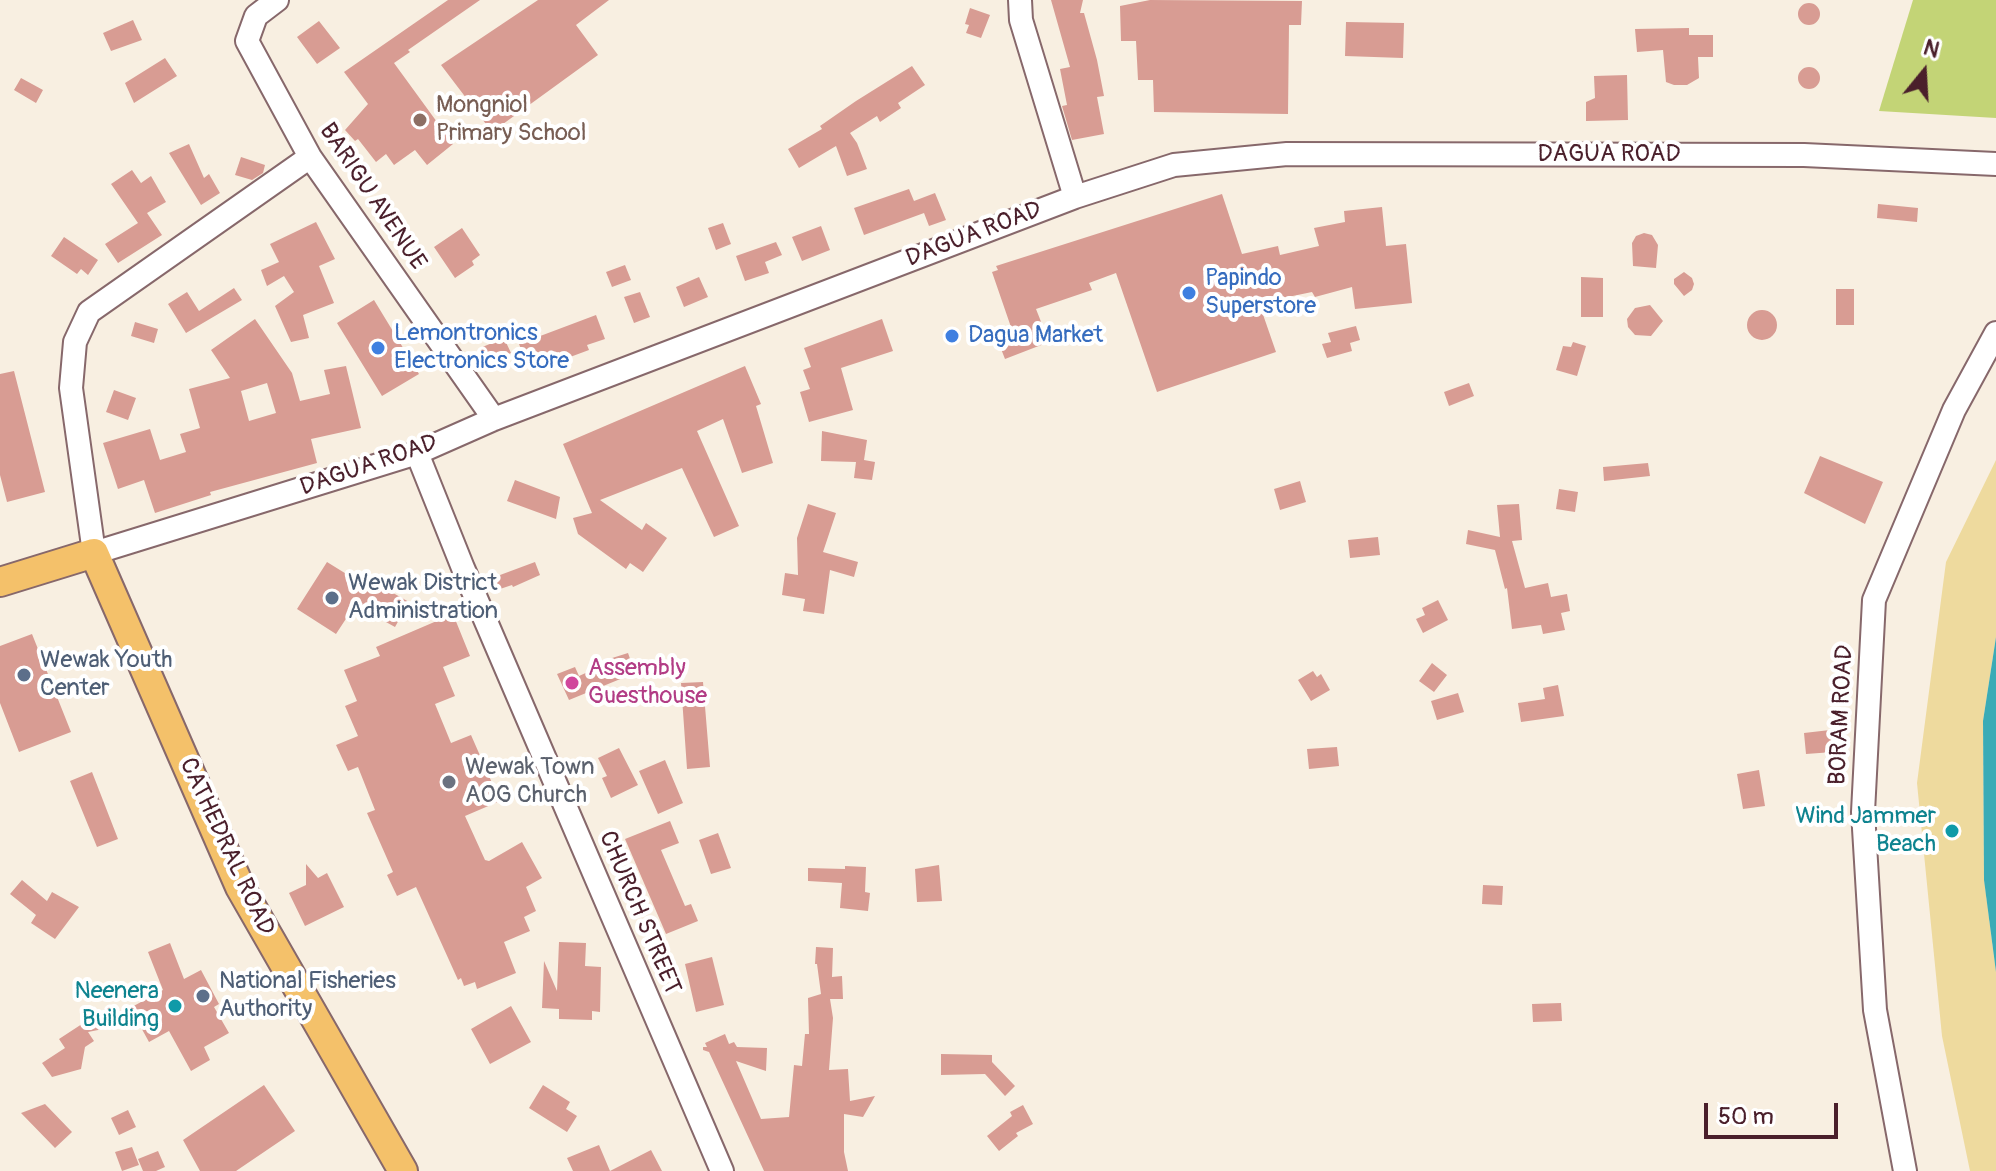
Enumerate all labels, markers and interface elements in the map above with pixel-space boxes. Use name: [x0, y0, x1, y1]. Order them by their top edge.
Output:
north arrow: [1884, 32, 1964, 112]
text: N: [1920, 34, 1943, 65]
place label: Mongniol Primary School: [436, 92, 586, 148]
marker: Mongniol Primary School: [411, 111, 429, 129]
street label: BARIGU AVENUE: [312, 118, 432, 276]
street label: DAGUA ROAD: [1538, 141, 1680, 169]
street label: DAGUA ROAD: [902, 196, 1046, 274]
place label: Papindo Superstore: [1205, 265, 1316, 321]
marker: Papindo Superstore: [1180, 284, 1198, 302]
place label: Lemontronics Electronics Store: [394, 320, 569, 376]
place label: Dagua Market: [968, 322, 1103, 350]
marker: Dagua Market: [943, 327, 961, 345]
marker: Lemontronics Electronics Store: [369, 339, 387, 357]
street label: DAGUA ROAD: [297, 429, 441, 503]
place label: Wewak District Administration: [348, 570, 498, 626]
marker: Wewak District Administration: [323, 589, 341, 607]
street label: BORAM ROAD: [1824, 644, 1860, 786]
place label: Wewak Youth Center: [40, 647, 173, 703]
place label: Assembly Guesthouse: [588, 655, 707, 711]
marker: Wewak Youth Center: [15, 666, 33, 684]
marker: Assembly Guesthouse: [563, 674, 581, 692]
street label: CATHEDRAL ROAD: [172, 754, 280, 940]
place label: Wewak Town AOG Church: [465, 754, 595, 810]
marker: Wewak Town AOG Church: [440, 773, 458, 791]
place label: Wind Jammer Beach: [1795, 803, 1936, 859]
marker: Wind Jammer Beach: [1943, 822, 1961, 840]
street label: CHURCH STREET: [592, 827, 686, 999]
place label: National Fisheries Authority: [219, 968, 396, 1024]
place label: Neenera Building: [74, 978, 159, 1034]
marker: National Fisheries Authority: [194, 987, 212, 1005]
marker: Neenera Building: [166, 997, 184, 1015]
scale bar: [1708, 1087, 1842, 1137]
text: 50 m: [1718, 1102, 1774, 1131]

